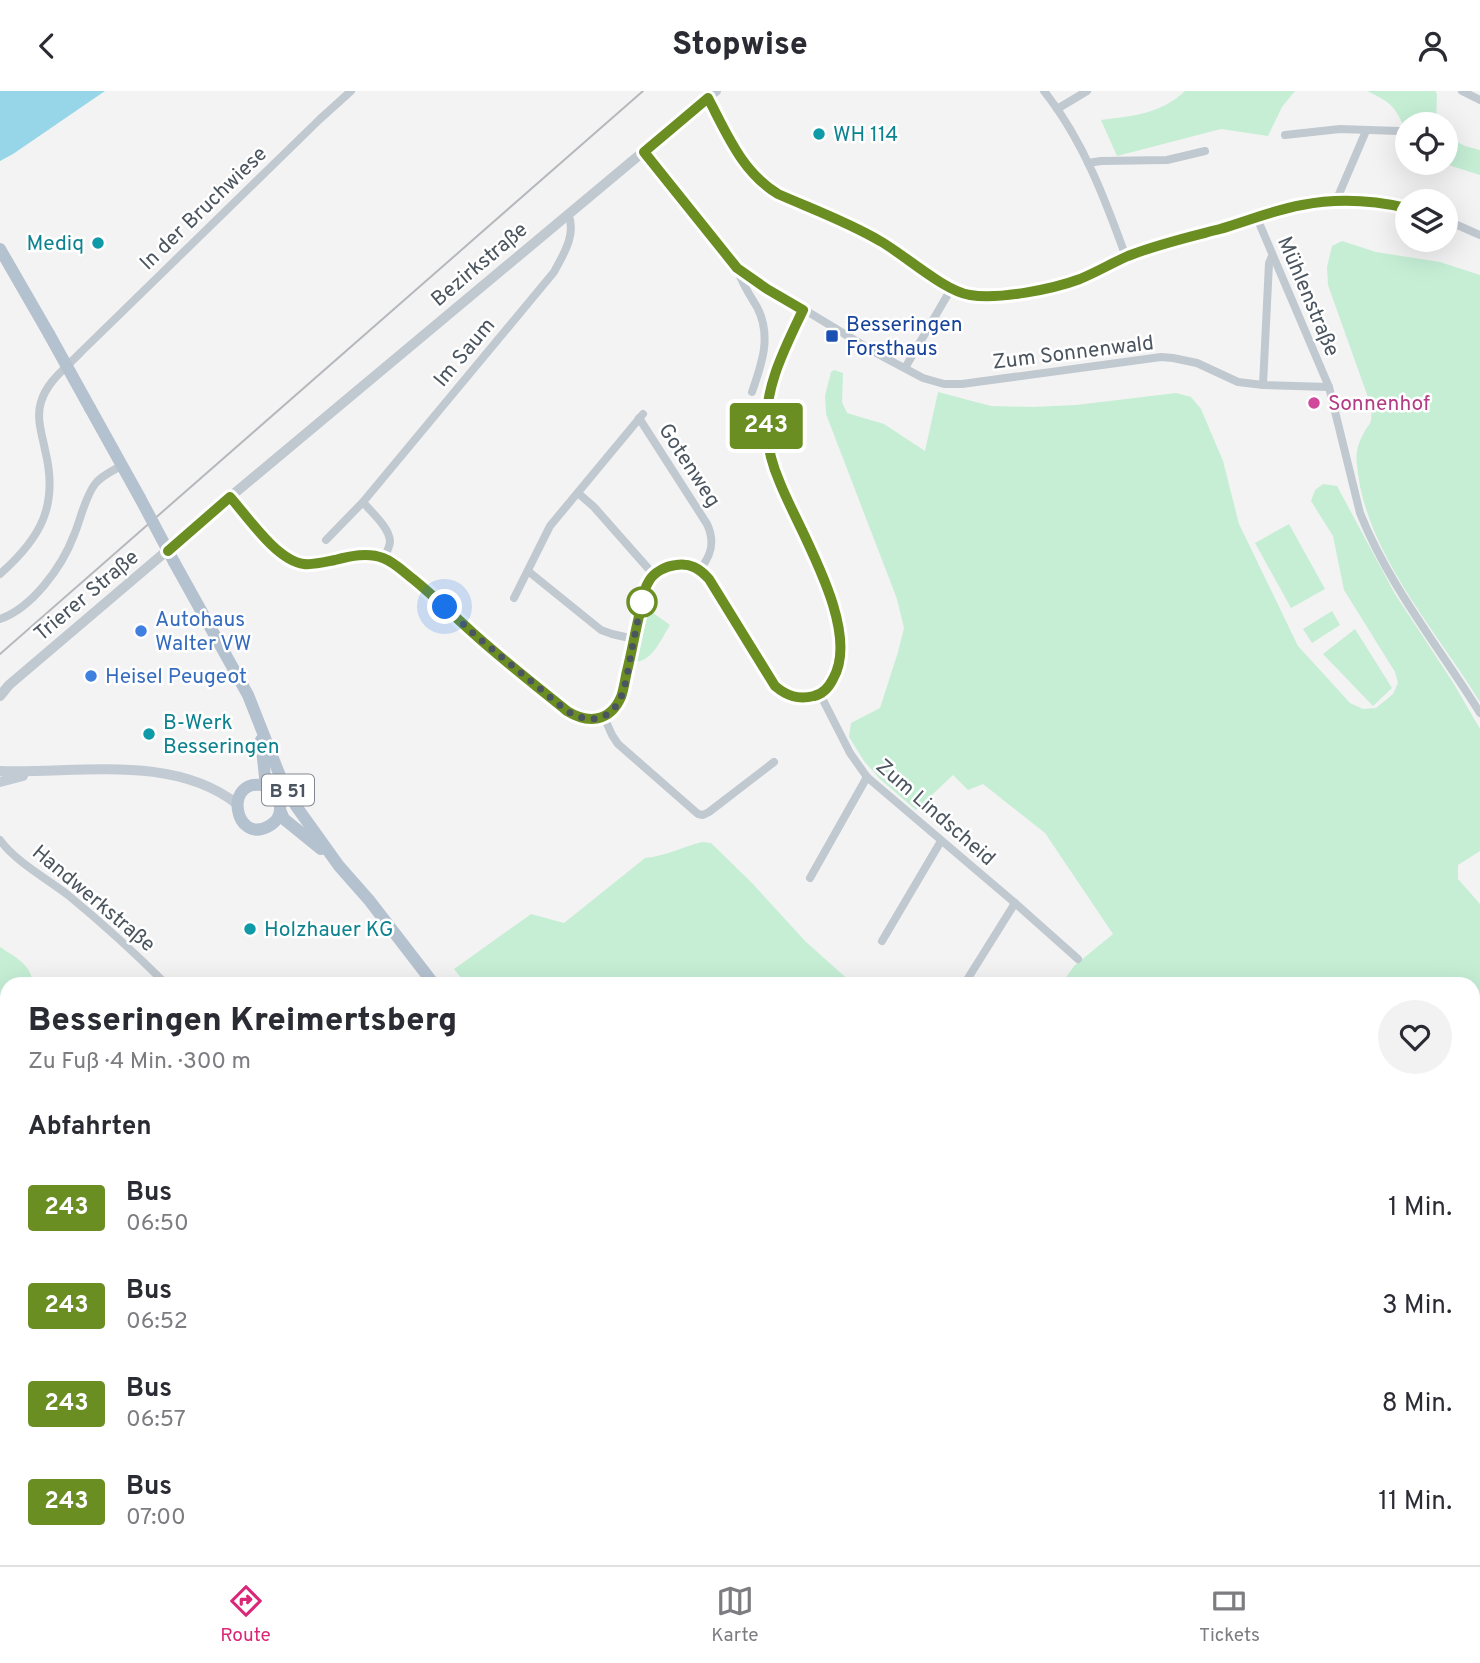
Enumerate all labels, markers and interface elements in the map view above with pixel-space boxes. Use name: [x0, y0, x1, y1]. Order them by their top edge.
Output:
text: Stopwise: [672, 26, 808, 66]
icon: back: [28, 27, 66, 65]
icon: person: [1414, 27, 1452, 65]
map controls: [1395, 112, 1458, 252]
button: locate: [1395, 112, 1458, 175]
place label: WH 114: [833, 122, 898, 149]
marker: WH 114: [811, 126, 827, 142]
street label: In der Bruchwiese: [135, 141, 274, 277]
button: layers: [1395, 189, 1458, 252]
street label: Bezirkstraße: [426, 217, 534, 313]
place label: Mediq: [26, 231, 84, 258]
street label: Mühlenstraße: [1270, 232, 1345, 361]
marker: Mediq: [90, 235, 106, 251]
place label: Besseringen Forsthaus: [846, 312, 963, 363]
street label: Im Saum: [428, 313, 502, 393]
marker: Besseringen Forsthaus: [824, 328, 840, 344]
street label: Zum Sonnenwald: [991, 330, 1156, 377]
place label: Sonnenhof: [1328, 391, 1430, 418]
marker: Sonnenhof: [1306, 395, 1322, 411]
line badge: 243: [726, 403, 806, 449]
text: 243: [744, 411, 788, 441]
street label: Gotenweg: [652, 419, 726, 513]
street label: Trierer Straße: [29, 544, 145, 648]
unlabelled marker: [627, 587, 657, 617]
your location: [427, 589, 462, 624]
place label: Autohaus Walter VW: [155, 607, 252, 658]
marker: Autohaus Walter VW: [133, 623, 149, 639]
place label: Heisel Peugeot: [105, 664, 247, 691]
marker: Heisel Peugeot: [83, 668, 99, 684]
place label: B-Werk Besseringen: [163, 710, 280, 761]
marker: B-Werk Besseringen: [141, 726, 157, 742]
street label: Zum Lindscheid: [870, 754, 1000, 873]
road number: B 51: [262, 775, 314, 805]
street label: Handwerkstraße: [26, 840, 160, 959]
place label: Holzhauer KG: [264, 917, 393, 944]
marker: Holzhauer KG: [242, 921, 258, 937]
button: heart: [1378, 1000, 1452, 1074]
text: Besseringen Kreimertsberg: [28, 1001, 457, 1043]
text: Zu Fuß · 4 Min. · 300 m: [28, 1048, 251, 1077]
text: Abfahrten: [28, 1111, 152, 1144]
text: Bus: [126, 1177, 172, 1210]
text: 1 Min.: [1388, 1192, 1452, 1225]
text: 243: [44, 1193, 89, 1223]
text: 06:50: [126, 1210, 189, 1239]
text: Bus: [126, 1275, 172, 1308]
text: 3 Min.: [1382, 1290, 1452, 1323]
text: 243: [44, 1291, 89, 1321]
text: 06:52: [126, 1308, 188, 1337]
text: Bus: [126, 1373, 172, 1406]
text: 8 Min.: [1382, 1388, 1452, 1421]
text: 243: [44, 1389, 89, 1419]
text: 06:57: [126, 1406, 186, 1435]
text: Bus: [126, 1471, 172, 1504]
text: 11 Min.: [1378, 1486, 1452, 1519]
text: 243: [44, 1487, 89, 1517]
text: 07:00: [126, 1504, 186, 1533]
tab: Route: [220, 1582, 271, 1648]
tab: Karte: [711, 1582, 759, 1648]
tab: Tickets: [1199, 1582, 1260, 1648]

